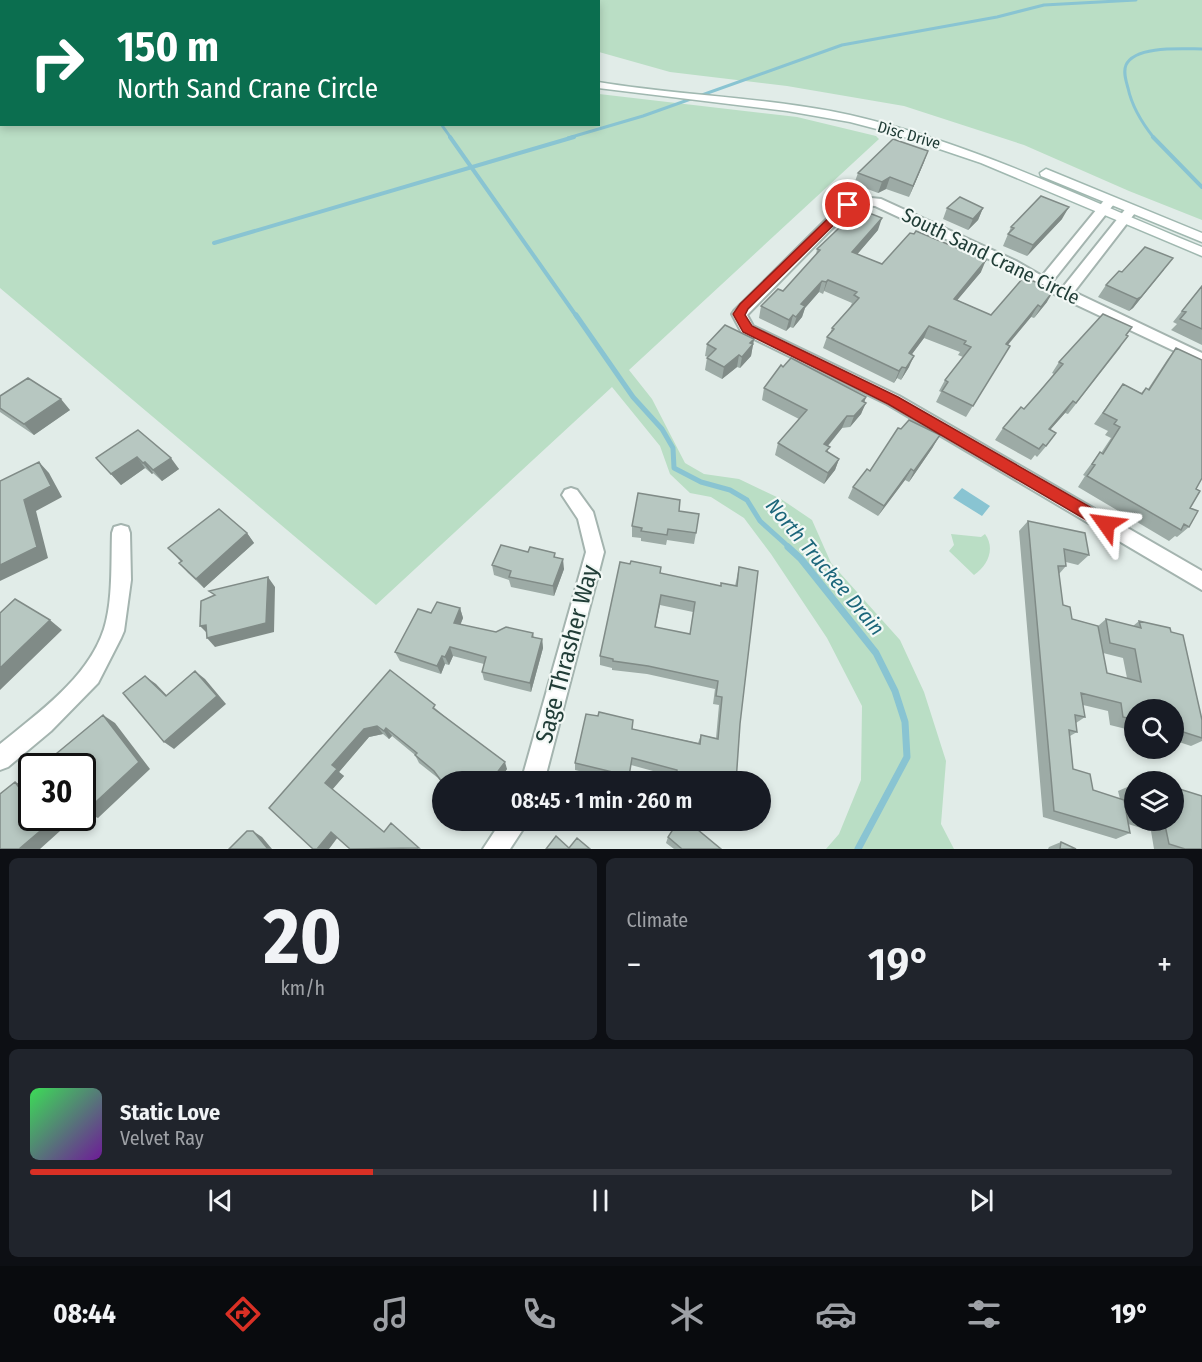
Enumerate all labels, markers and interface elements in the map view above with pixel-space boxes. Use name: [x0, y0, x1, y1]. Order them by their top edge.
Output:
text: 150 m: [117, 22, 219, 72]
icon: right: [18, 24, 96, 102]
text: North Sand Crane Circle: [117, 73, 378, 105]
street label: Disc Drive: [875, 117, 943, 153]
pin: [822, 179, 873, 230]
icon: arrive: [831, 188, 864, 221]
street label: South Sand Crane Circle: [898, 203, 1084, 309]
position arrow: [1074, 492, 1138, 556]
water label: North Truckee Drain: [760, 493, 890, 641]
street label: Sage Thrasher Way: [530, 562, 604, 746]
map controls: [1124, 699, 1184, 831]
button: search: [1124, 699, 1184, 759]
speed limit sign: 30: [18, 753, 96, 831]
button: layers: [1124, 771, 1184, 831]
text: 08:45 · 1 min · 260 m: [511, 787, 692, 814]
text: 20: [263, 890, 342, 984]
text: Climate: [627, 908, 688, 932]
text: 19°: [868, 938, 931, 992]
text: −: [627, 945, 641, 985]
text: +: [1157, 945, 1172, 985]
text: km/h: [280, 976, 325, 1000]
text: Static Love: [120, 1099, 220, 1126]
text: Velvet Ray: [120, 1126, 204, 1150]
icon: previous: [204, 1184, 237, 1217]
icon: pause: [584, 1184, 617, 1217]
icon: next: [965, 1184, 998, 1217]
icon: directions: [222, 1293, 264, 1335]
icon: music: [370, 1293, 412, 1335]
icon: phone: [518, 1293, 560, 1335]
icon: climate: [666, 1293, 708, 1335]
icon: car: [815, 1293, 857, 1335]
icon: filters: [963, 1293, 1005, 1335]
text: 08:44: [53, 1298, 116, 1330]
text: 19°: [1111, 1298, 1149, 1330]

